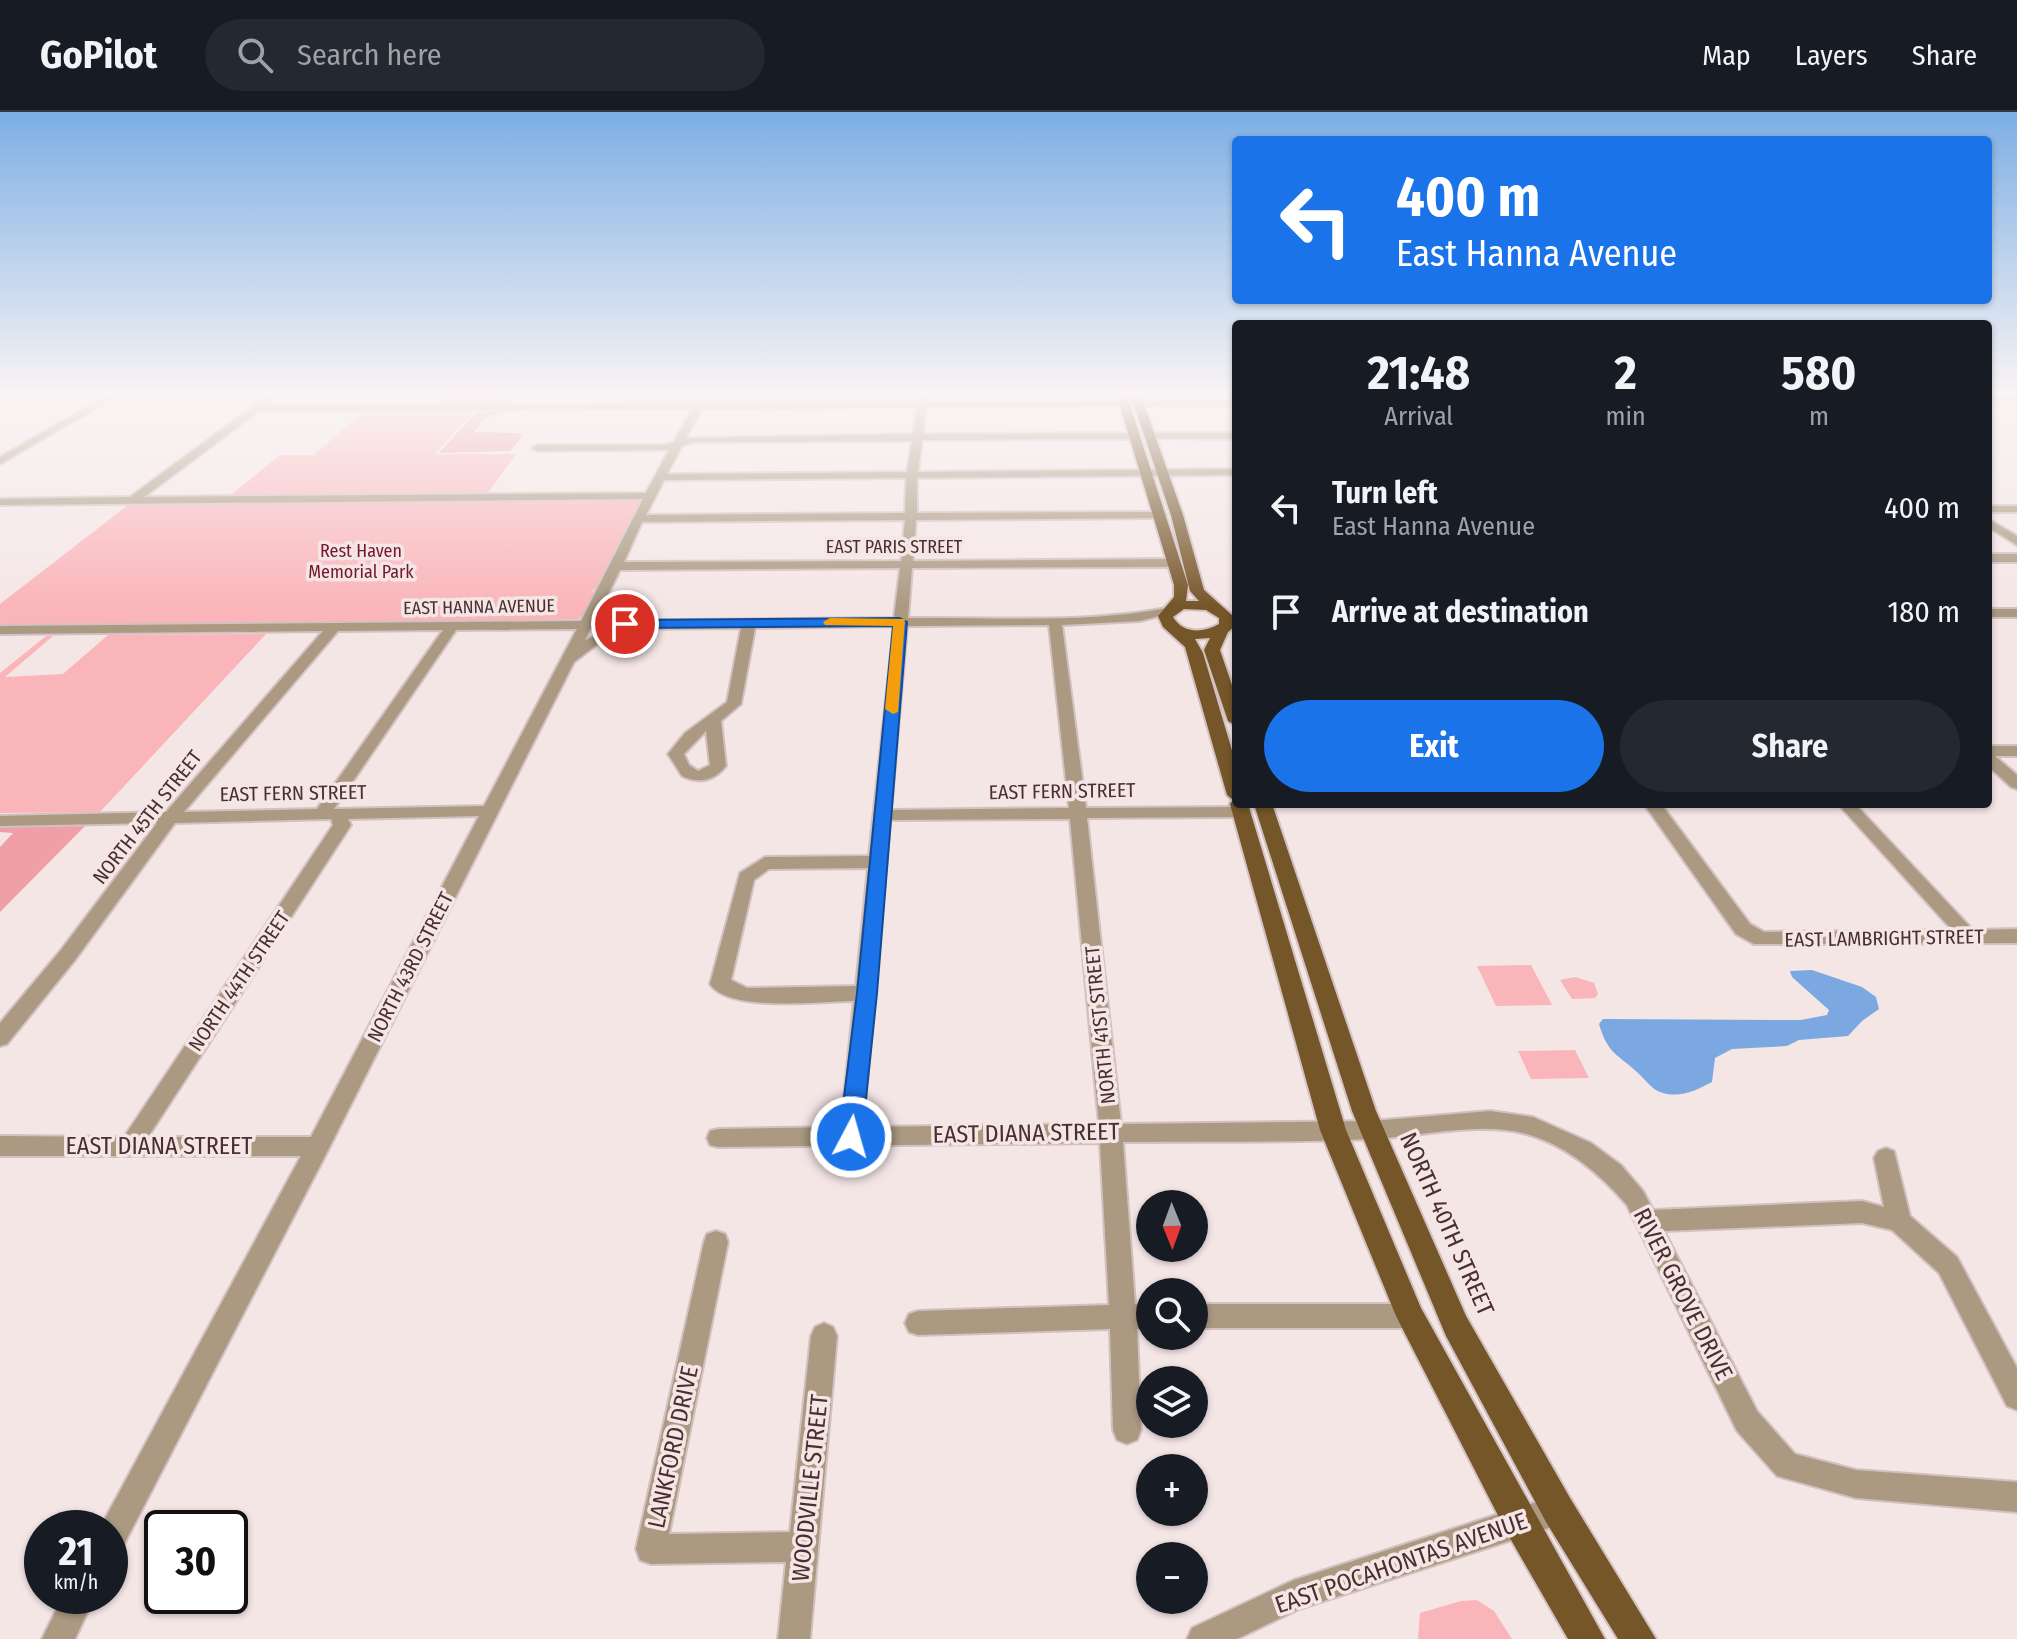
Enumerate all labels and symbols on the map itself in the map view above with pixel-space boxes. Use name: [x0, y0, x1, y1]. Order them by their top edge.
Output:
street label: EAST PARIS STREET: [826, 536, 963, 558]
park label: Rest Haven Memorial Park: [308, 540, 414, 583]
pin: [591, 590, 659, 658]
street label: EAST HANNA AVENUE: [403, 595, 555, 619]
street label: NORTH 45TH STREET: [87, 745, 207, 889]
street label: EAST FERN STREET: [988, 778, 1136, 804]
street label: EAST FERN STREET: [219, 780, 367, 806]
street label: NORTH 43RD STREET: [362, 888, 458, 1046]
street label: NORTH 44TH STREET: [183, 906, 295, 1055]
street label: EAST LAMBRIGHT STREET: [1784, 924, 1985, 952]
street label: NORTH 41ST STREET: [1080, 944, 1120, 1105]
position arrow: [809, 1095, 893, 1179]
street label: EAST DIANA STREET: [932, 1117, 1120, 1149]
street label: NORTH 40TH STREET: [1394, 1128, 1500, 1320]
street label: EAST DIANA STREET: [66, 1132, 252, 1160]
north arrow: [1136, 1190, 1208, 1262]
street label: RIVER GROVE DRIVE: [1628, 1203, 1738, 1385]
street label: LANKFORD DRIVE: [642, 1363, 704, 1531]
street label: WOODVILLE STREET: [786, 1393, 834, 1583]
street label: EAST POCAHONTAS AVENUE: [1271, 1507, 1531, 1619]
speed limit sign: 30: [144, 1510, 248, 1614]

